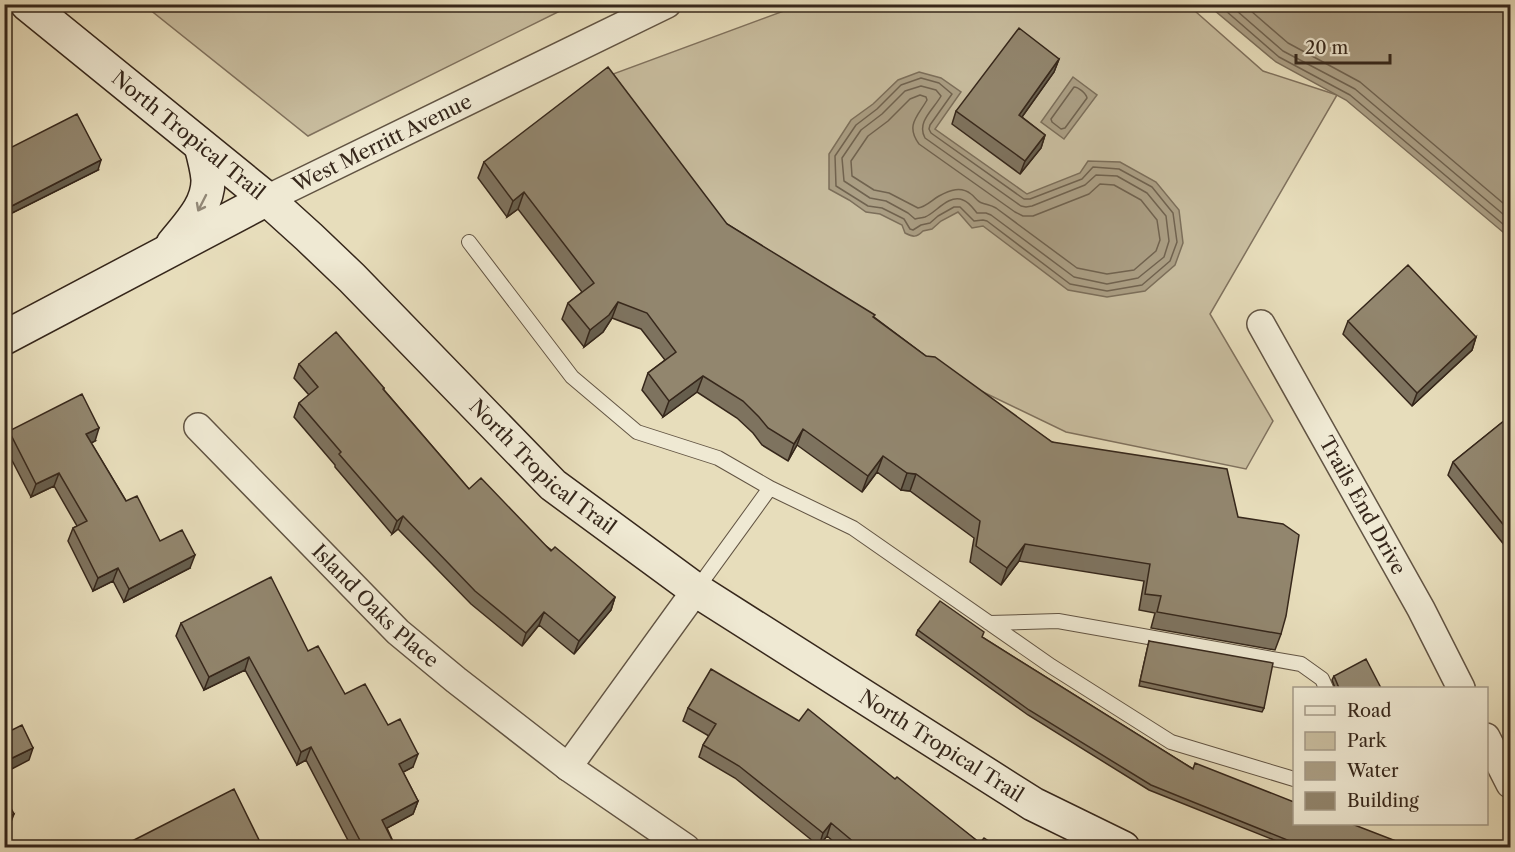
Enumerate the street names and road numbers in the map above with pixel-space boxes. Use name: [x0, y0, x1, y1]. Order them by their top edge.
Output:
street label: North Tropical Trail: [107, 66, 270, 205]
street label: West Merritt Avenue: [288, 89, 475, 197]
street label: North Tropical Trail: [464, 394, 621, 539]
street label: Trails End Drive: [1315, 432, 1411, 579]
street label: Island Oaks Place: [307, 539, 443, 673]
street label: North Tropical Trail: [855, 685, 1028, 807]

